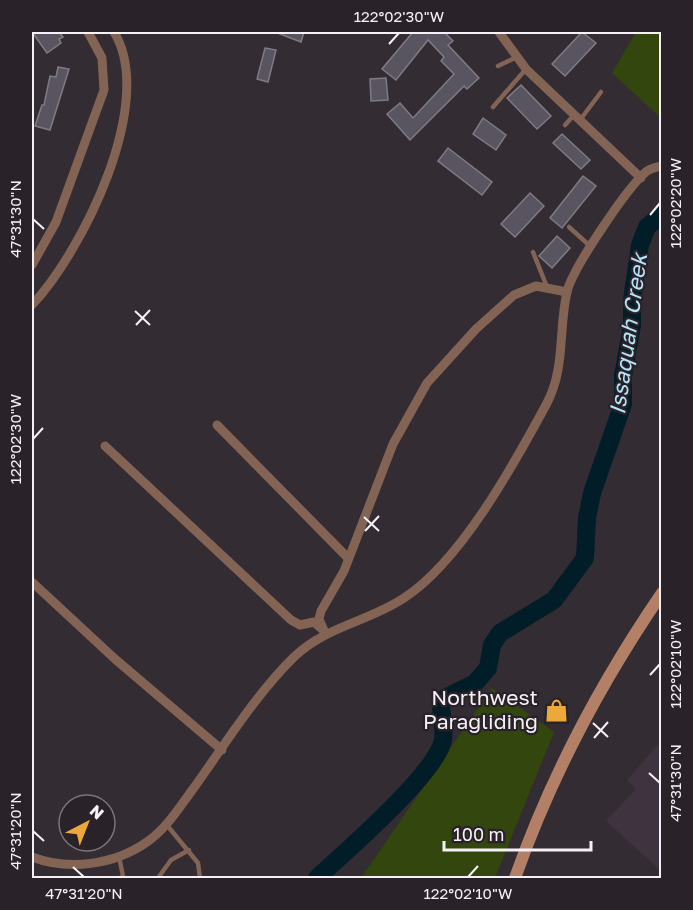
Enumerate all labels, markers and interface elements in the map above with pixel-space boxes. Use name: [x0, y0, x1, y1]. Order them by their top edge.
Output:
text: 122°02'30"W: [354, 7, 444, 25]
text: 122°02'20"W: [666, 158, 684, 248]
text: 47°31'30"N: [6, 180, 24, 258]
water label: Issaquah Creek: [603, 249, 653, 416]
text: 122°02'30"W: [6, 394, 24, 484]
text: 122°02'10"W: [666, 620, 684, 708]
place label: Northwest Paragliding: [423, 684, 538, 734]
shop icon: Northwest Paragliding: [543, 697, 569, 723]
text: 47°31'30"N: [666, 744, 684, 822]
text: 47°31'20"N: [6, 792, 24, 870]
north arrow: [57, 793, 117, 853]
text: N: [86, 800, 108, 823]
scale bar: [444, 814, 591, 852]
text: 100 m: [453, 823, 504, 845]
text: 47°31'20"N: [45, 884, 123, 902]
text: 122°02'10"W: [424, 884, 512, 902]

